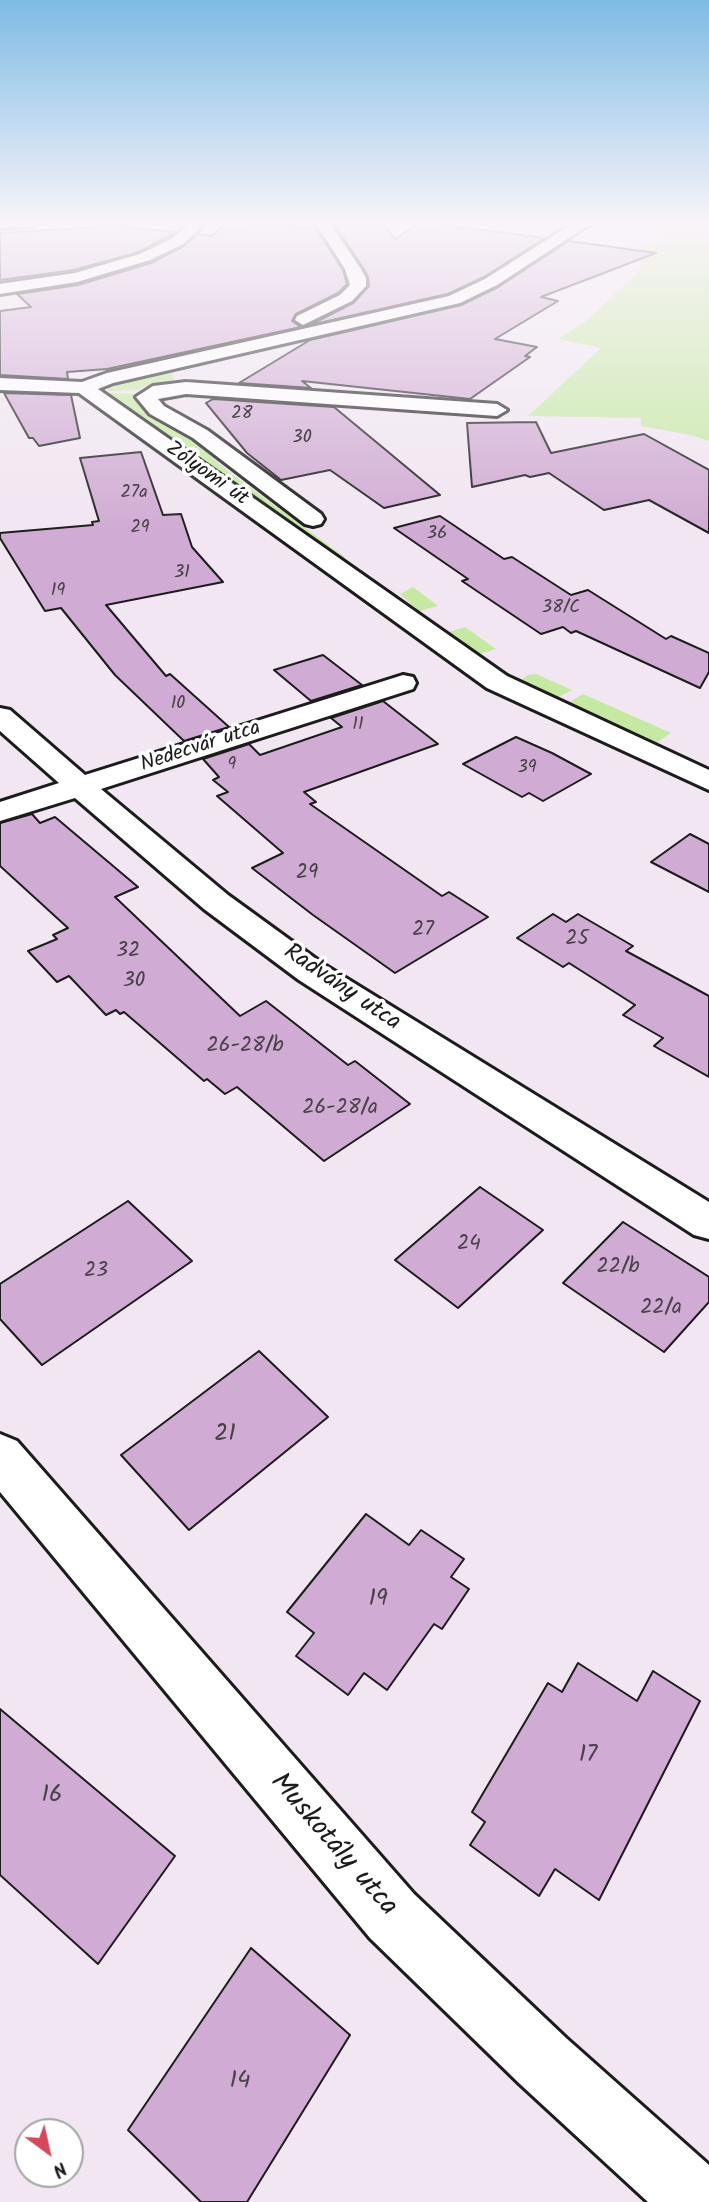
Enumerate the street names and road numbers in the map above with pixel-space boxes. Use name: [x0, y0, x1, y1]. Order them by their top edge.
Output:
street label: Zólyomi út: [160, 437, 252, 513]
street label: Nedecvár utca: [138, 717, 264, 779]
street label: Radvány utca: [277, 939, 405, 1039]
street label: Muskotály utca: [261, 1768, 403, 1924]

